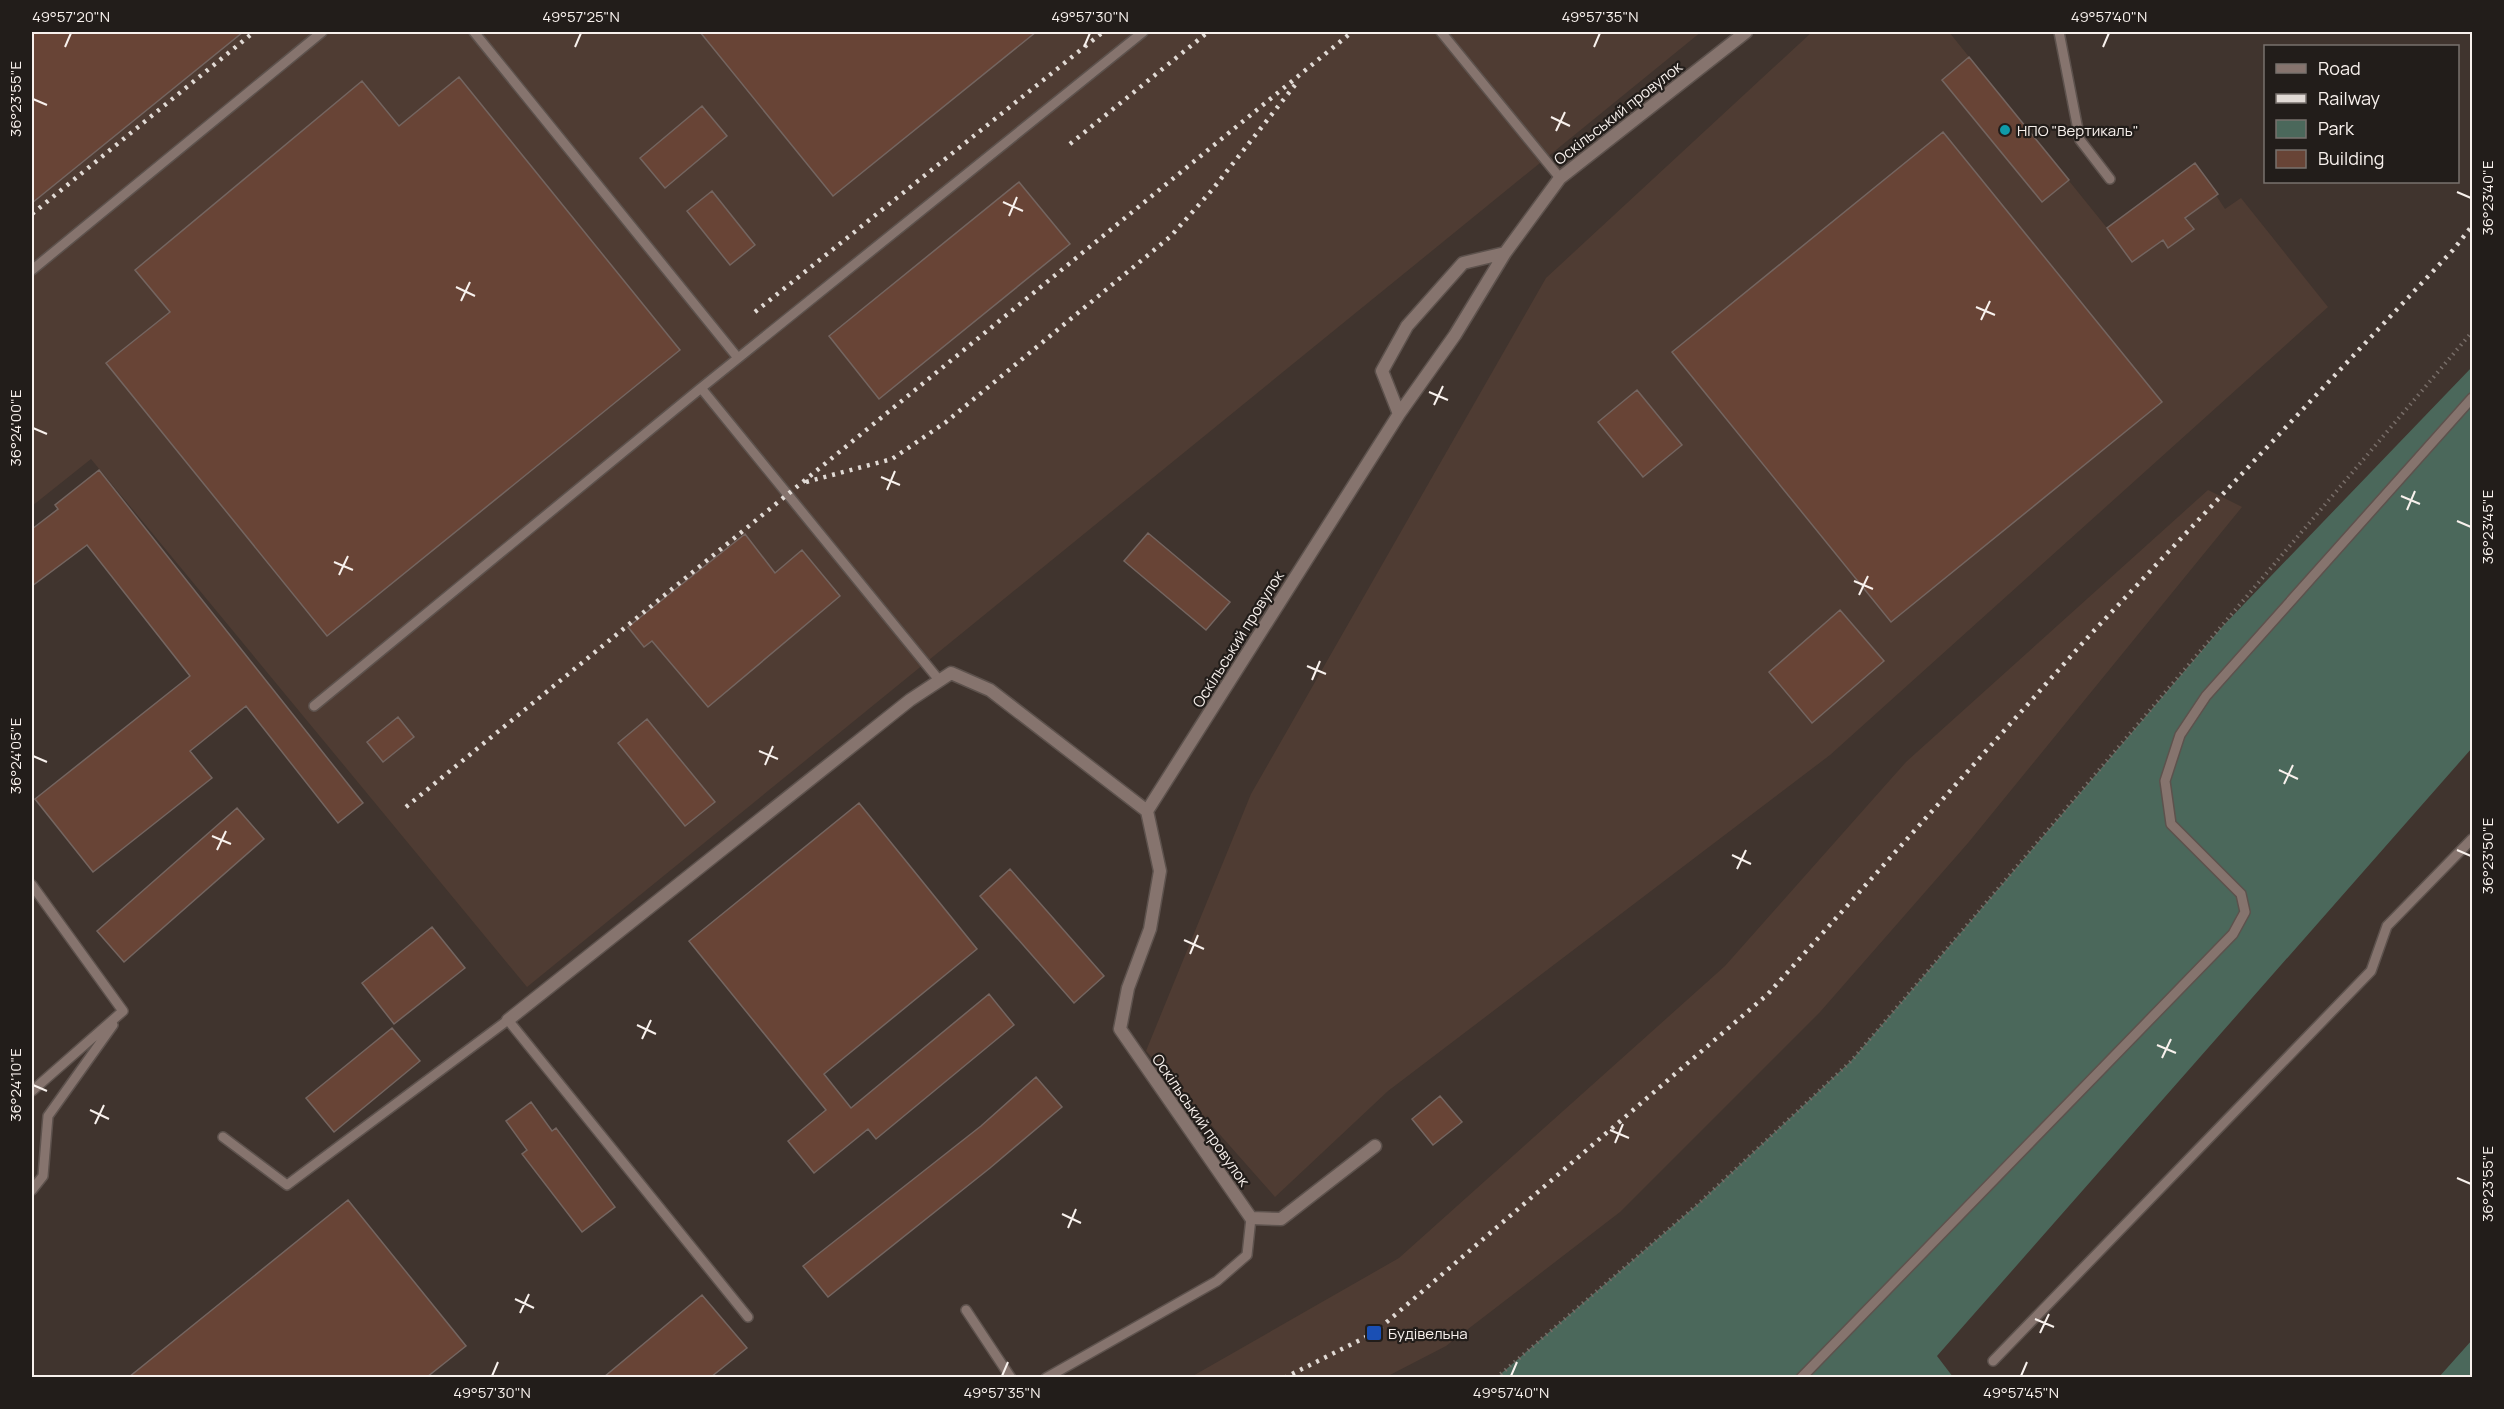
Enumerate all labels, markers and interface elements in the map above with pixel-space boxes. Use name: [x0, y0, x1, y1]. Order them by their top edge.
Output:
text: 49°57'20"N: [32, 6, 110, 27]
text: 49°57'25"N: [542, 6, 620, 27]
text: 49°57'30"N: [1051, 6, 1129, 27]
text: 49°57'35"N: [1561, 6, 1639, 27]
text: 49°57'40"N: [2071, 6, 2147, 27]
legend: [2264, 45, 2459, 183]
street label: Оскільський провулок: [1549, 56, 1687, 170]
text: Road: [2318, 56, 2361, 80]
text: 36°23'55"E: [5, 61, 26, 137]
text: Railway: [2318, 86, 2380, 110]
text: Park: [2318, 116, 2355, 140]
place label: НПО "Вертикаль": [2017, 120, 2139, 141]
marker: НПО "Вертикаль": [1998, 123, 2012, 137]
text: Building: [2318, 146, 2384, 170]
text: 36°23'40"E: [2477, 160, 2498, 236]
text: 36°24'00"E: [5, 390, 26, 466]
text: 36°23'45"E: [2477, 490, 2498, 564]
street label: Оскільський провулок: [1187, 566, 1289, 711]
text: 36°24'05"E: [5, 718, 26, 794]
text: 36°23'50"E: [2477, 818, 2498, 894]
text: 36°24'10"E: [5, 1048, 26, 1122]
street label: Оскільський провулок: [1147, 1049, 1255, 1191]
text: 36°23'55"E: [2477, 1146, 2498, 1222]
place label: Будівельна: [1388, 1323, 1468, 1344]
marker: Будівельна: [1365, 1324, 1383, 1342]
text: 49°57'30"N: [453, 1382, 531, 1403]
text: 49°57'35"N: [963, 1382, 1041, 1403]
text: 49°57'40"N: [1473, 1382, 1549, 1403]
text: 49°57'45"N: [1983, 1382, 2059, 1403]

